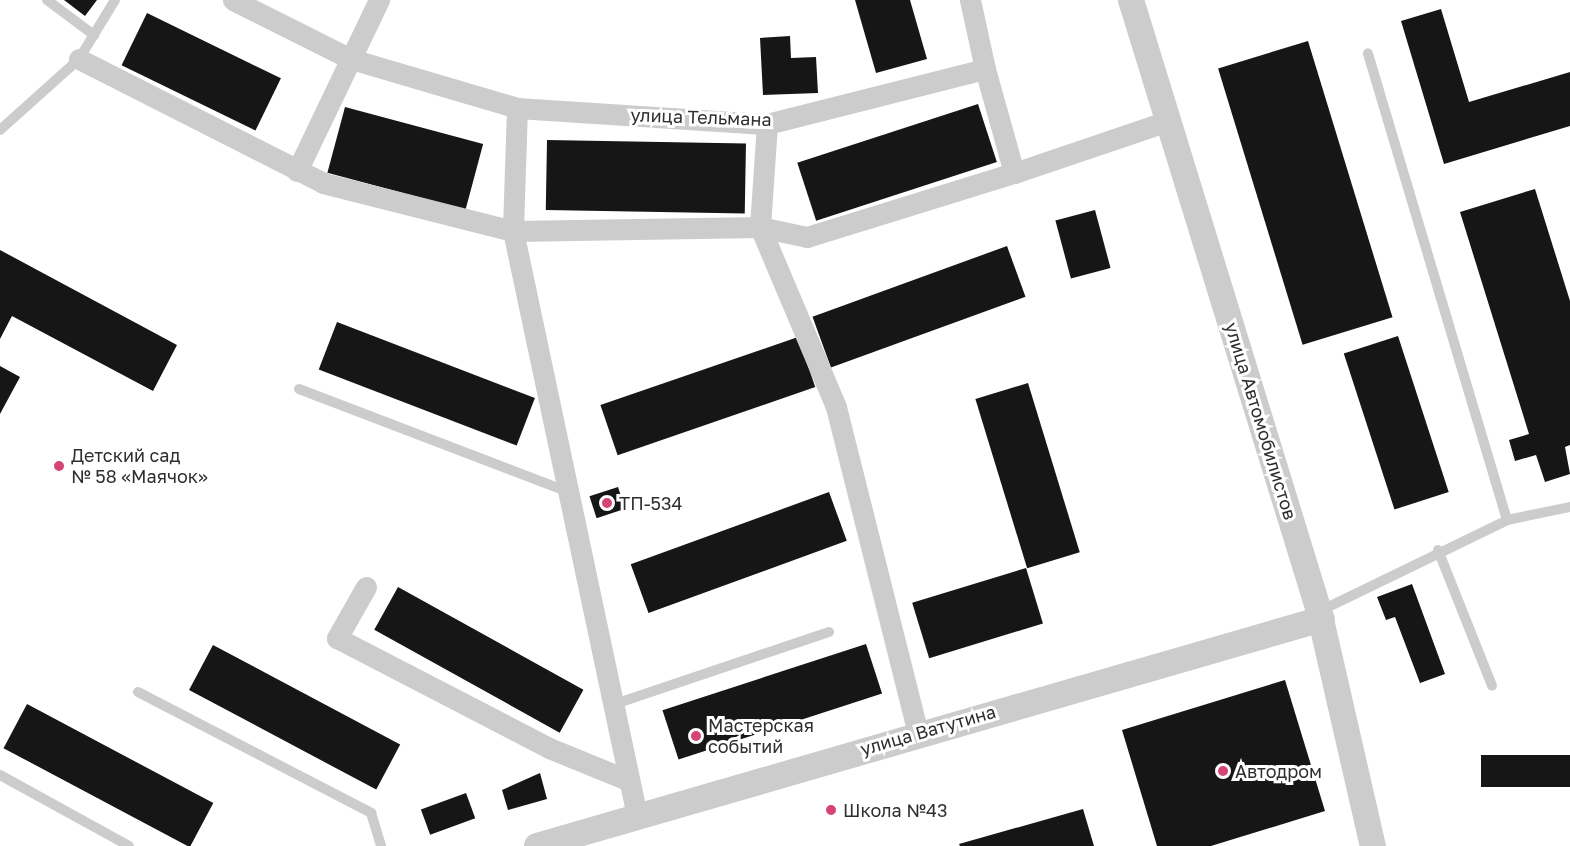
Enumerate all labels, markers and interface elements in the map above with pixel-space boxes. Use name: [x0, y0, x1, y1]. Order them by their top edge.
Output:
street label: улица Тельмана: [630, 104, 772, 130]
street label: улица Автомобилистов: [1221, 320, 1301, 522]
place label: Детский сад № 58 «Маячок»: [71, 445, 208, 488]
marker: Детский сад № 58 «Маячок»: [52, 459, 66, 473]
place label: ТП-534: [619, 492, 682, 514]
marker: ТП-534: [600, 496, 614, 510]
street label: улица Ватутина: [858, 700, 998, 760]
place label: Мастерская событий: [708, 715, 814, 758]
marker: Мастерская событий: [689, 729, 703, 743]
place label: Автодром: [1235, 760, 1322, 782]
marker: Автодром: [1216, 764, 1230, 778]
place label: Школа №43: [843, 799, 947, 821]
marker: Школа №43: [824, 803, 838, 817]

